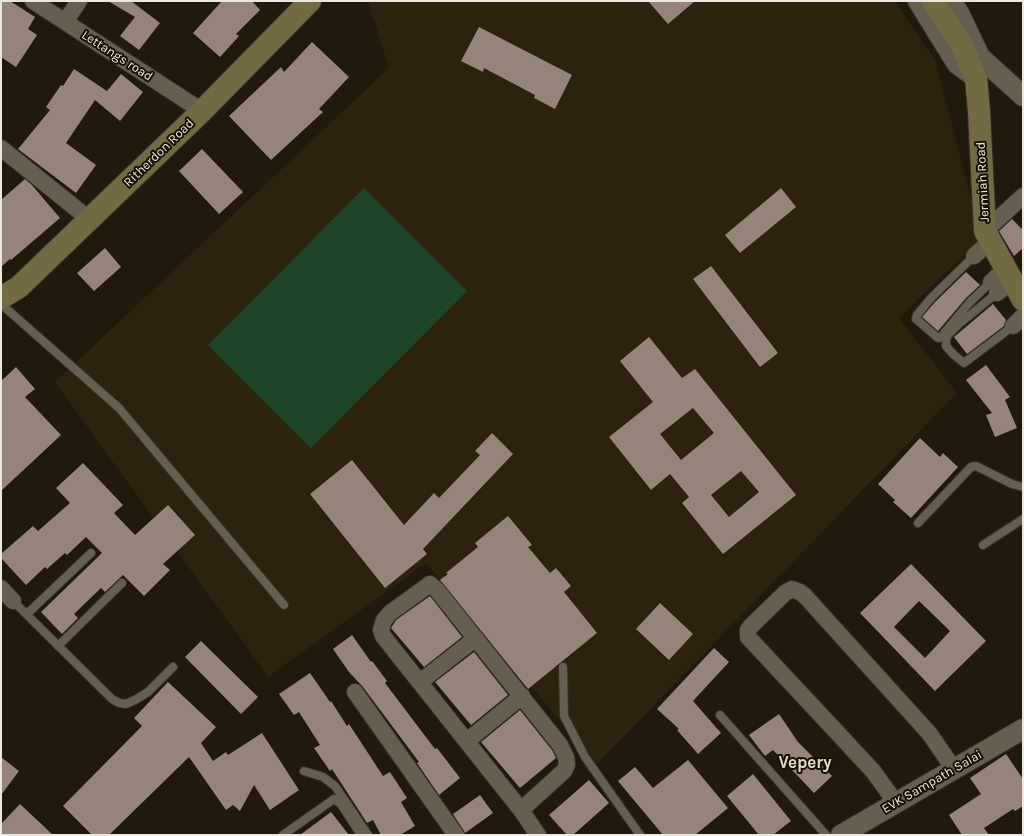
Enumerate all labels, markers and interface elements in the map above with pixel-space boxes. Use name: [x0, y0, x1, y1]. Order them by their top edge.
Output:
street label: Lettangs road: [79, 27, 155, 85]
street label: Ritherdon Road: [121, 116, 197, 190]
street label: Jermiah Road: [973, 141, 993, 223]
street label: EVK Sampath Salai: [879, 747, 985, 817]
district label: Vepery: [778, 753, 832, 773]

